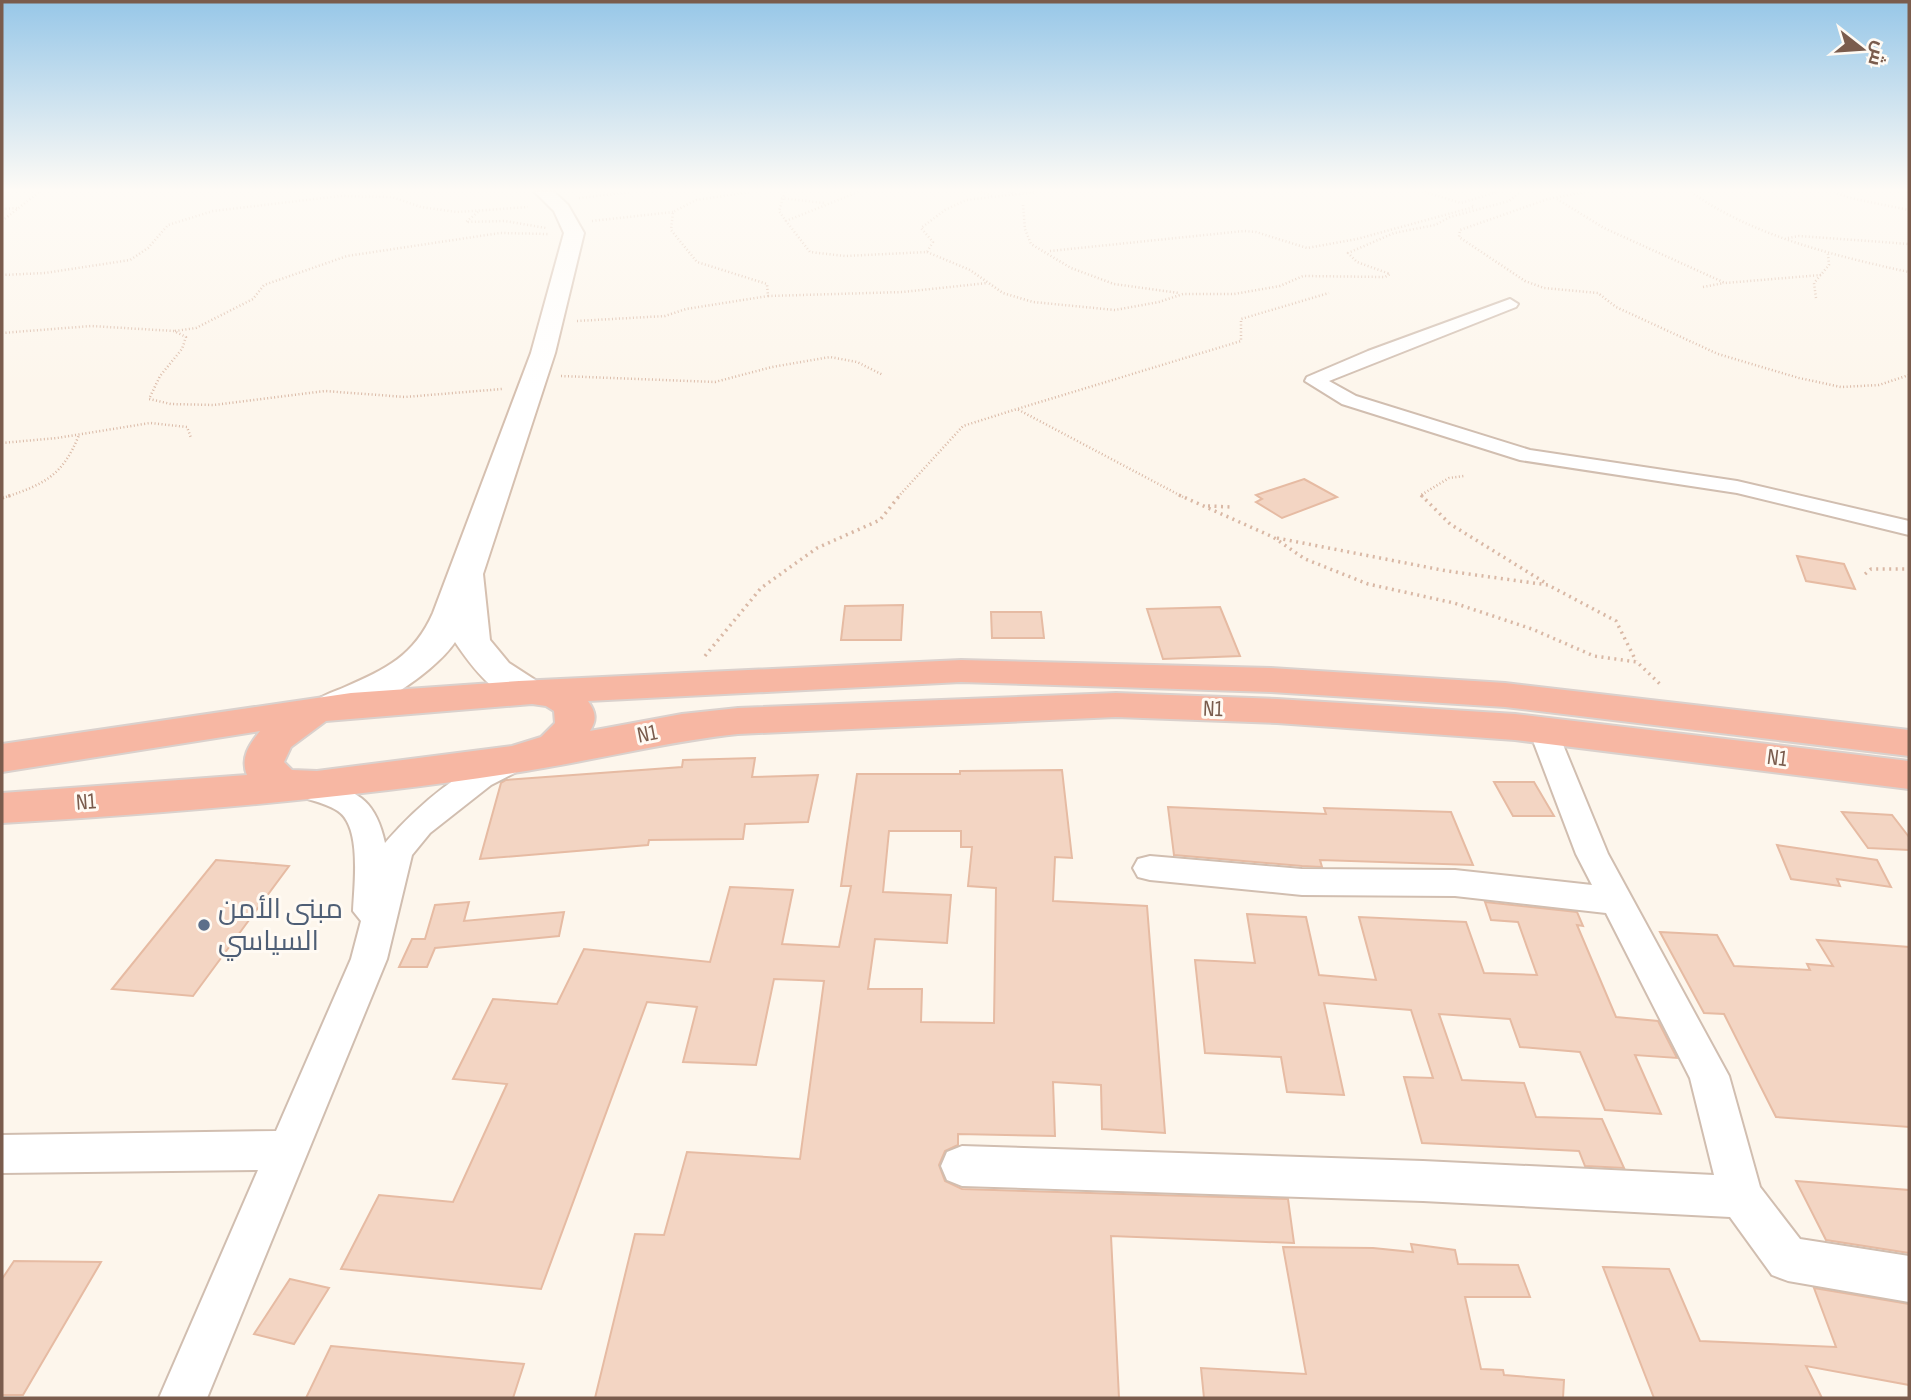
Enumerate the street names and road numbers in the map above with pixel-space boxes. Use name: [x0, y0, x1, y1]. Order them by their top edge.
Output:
street label: N1: [1203, 695, 1223, 723]
street label: N1: [635, 718, 659, 750]
street label: N1: [1765, 743, 1789, 773]
street label: N1: [75, 787, 97, 817]

